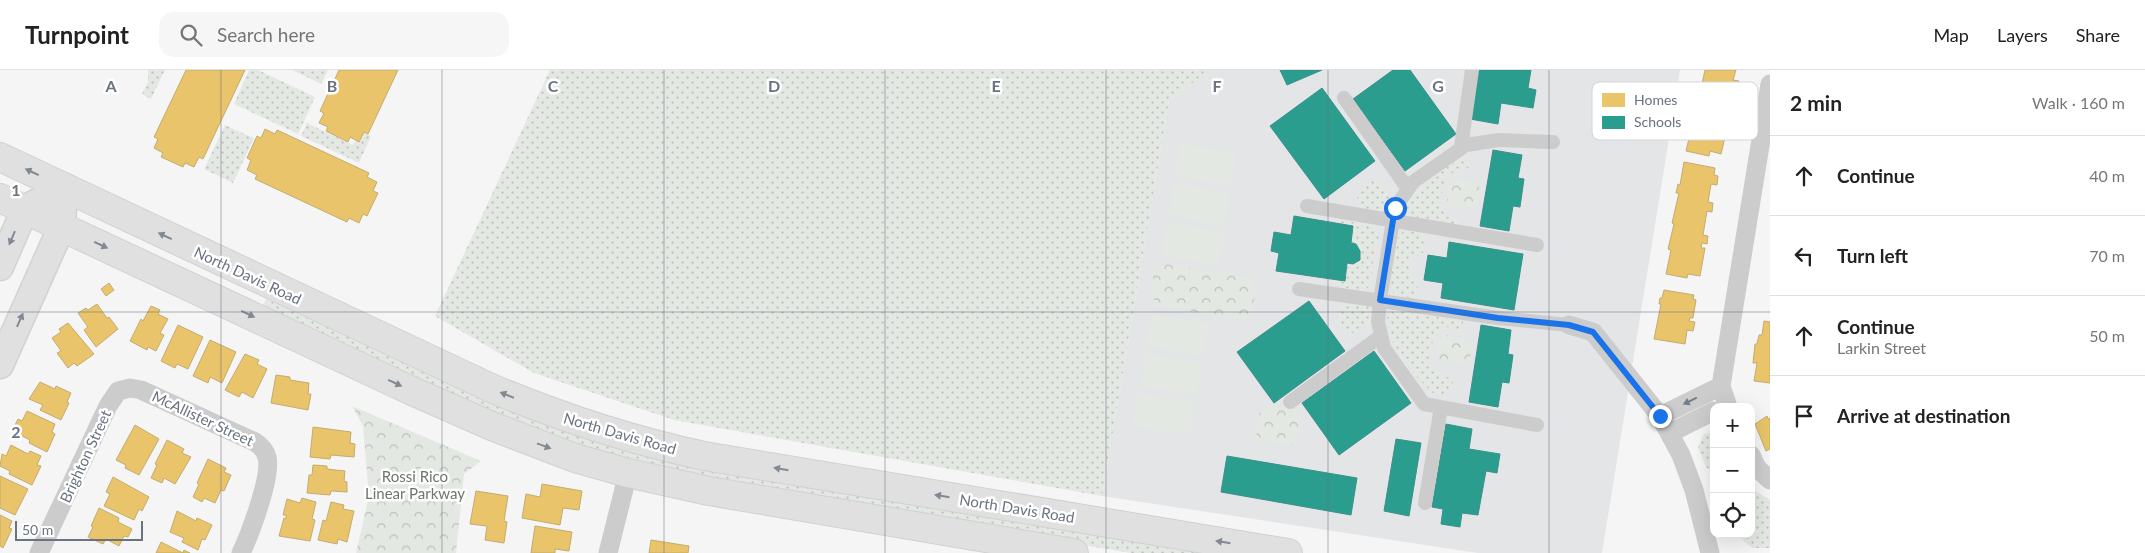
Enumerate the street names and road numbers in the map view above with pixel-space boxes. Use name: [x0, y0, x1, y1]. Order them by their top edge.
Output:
street label: North Davis Road: [192, 242, 304, 308]
street label: McAllister Street: [149, 387, 257, 450]
street label: Brighton Street: [56, 406, 115, 505]
street label: North Davis Road: [562, 408, 678, 458]
street label: North Davis Road: [958, 490, 1076, 526]

